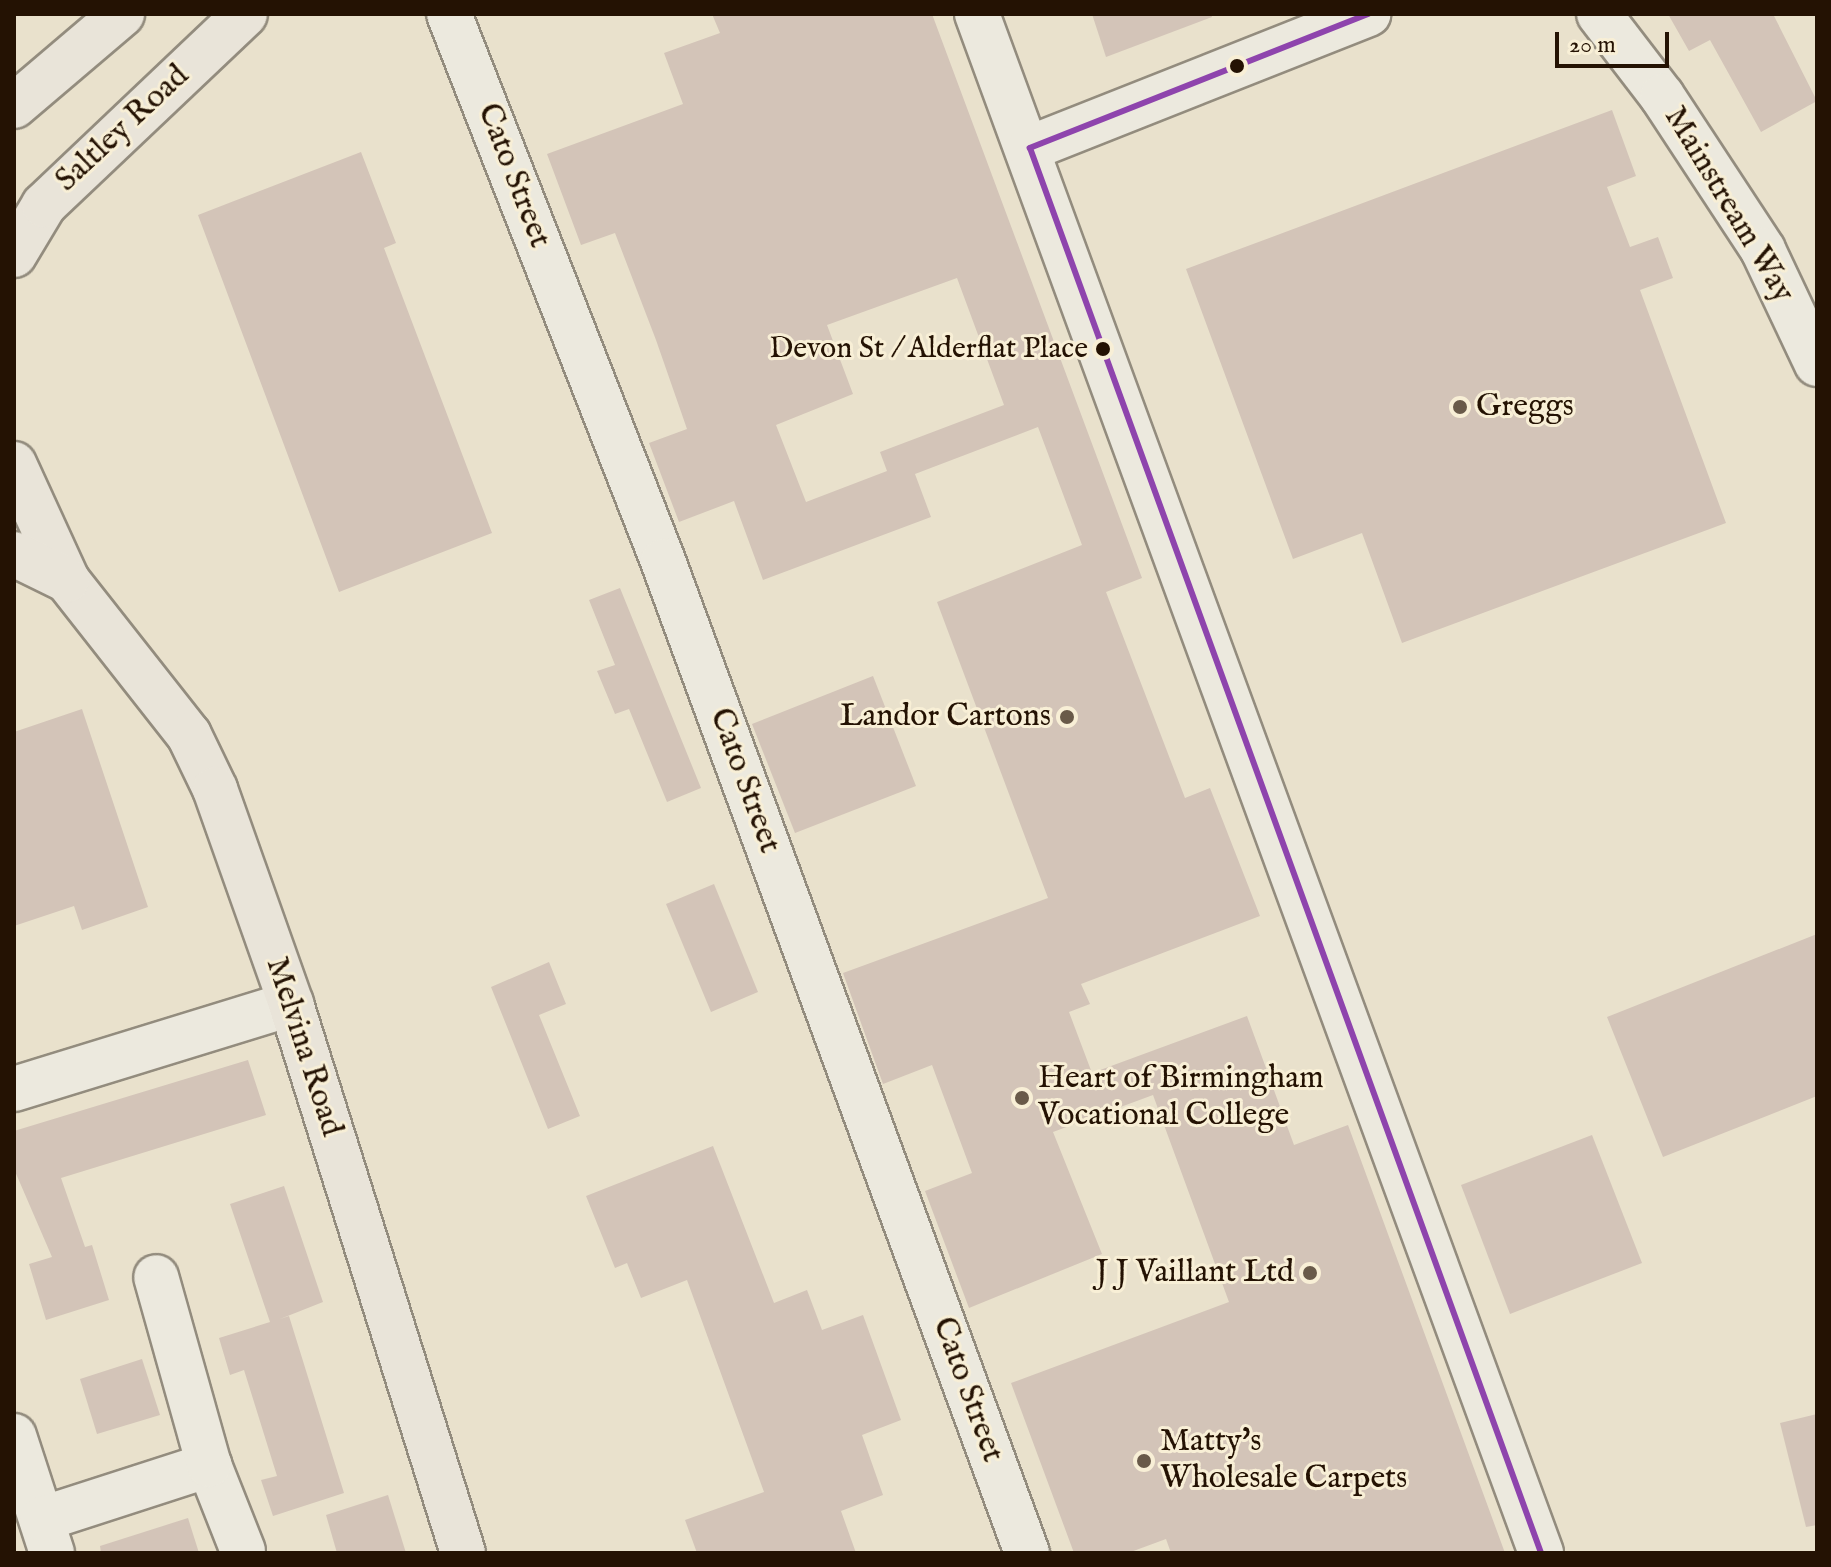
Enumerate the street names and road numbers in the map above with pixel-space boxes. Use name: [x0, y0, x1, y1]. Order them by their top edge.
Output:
street label: Saltley Road: [48, 58, 198, 200]
street label: Cato Street: [468, 98, 558, 254]
street label: Mainstream Way: [1654, 100, 1802, 310]
street label: Cato Street: [700, 703, 788, 859]
street label: Melvina Road: [256, 953, 350, 1141]
street label: Cato Street: [923, 1312, 1011, 1468]

